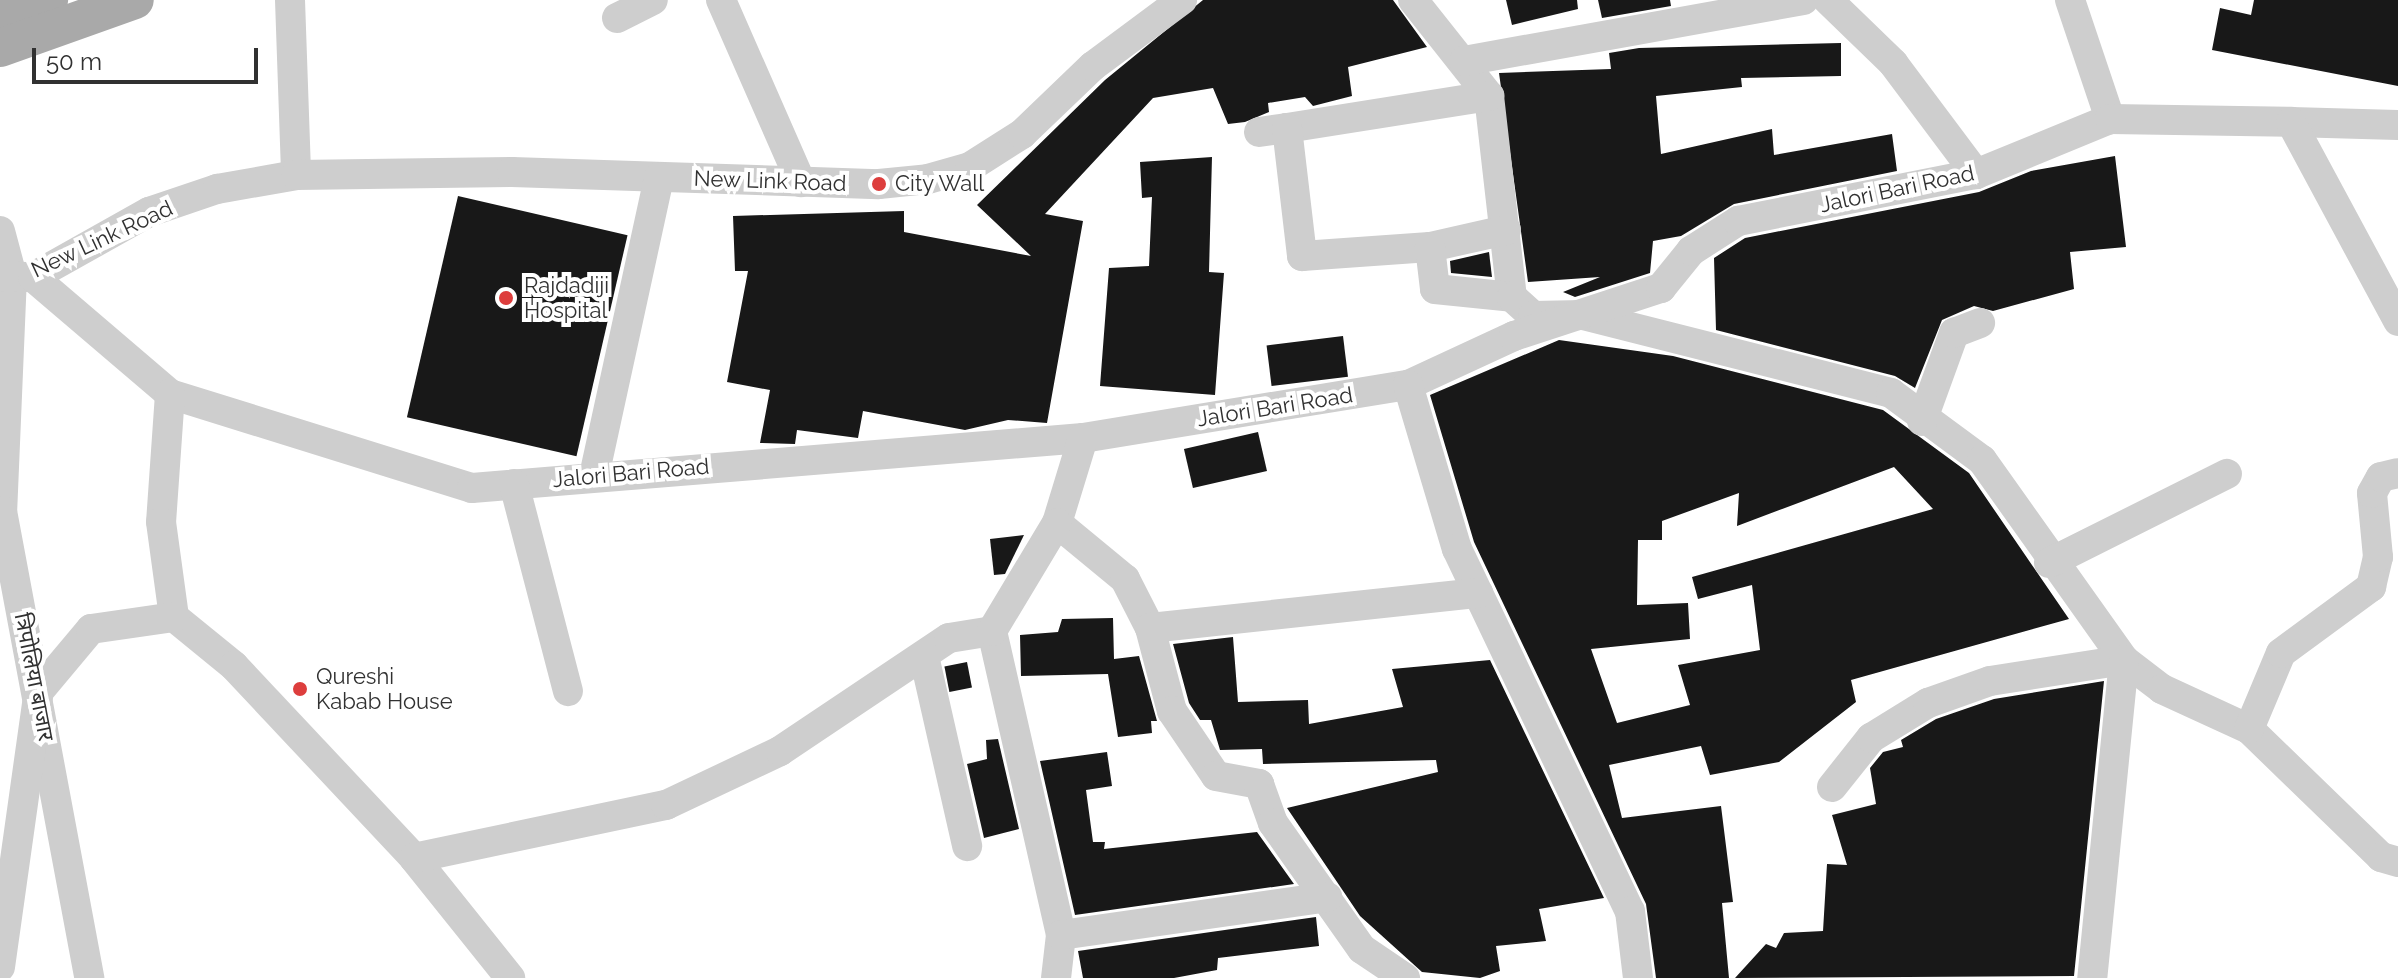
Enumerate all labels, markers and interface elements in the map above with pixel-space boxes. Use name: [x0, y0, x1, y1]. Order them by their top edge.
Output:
scale bar: [36, 32, 262, 82]
text: 50 m: [46, 47, 102, 76]
street label: Jalori Bari Road: [1817, 160, 1977, 218]
street label: New Link Road: [693, 165, 847, 197]
place label: City Wall: [895, 171, 986, 197]
marker: City Wall: [870, 175, 888, 193]
street label: New Link Road: [27, 195, 177, 283]
place label: Rajdadiji Hospital: [524, 272, 609, 324]
marker: Rajdadiji Hospital: [495, 287, 517, 309]
street label: Jalori Bari Road: [1195, 382, 1355, 432]
street label: Jalori Bari Road: [552, 453, 710, 493]
street label: त्रिपोलिया बाजार: [9, 611, 59, 743]
place label: Qureshi Kabab House: [316, 663, 453, 714]
marker: Qureshi Kabab House: [291, 680, 309, 698]

